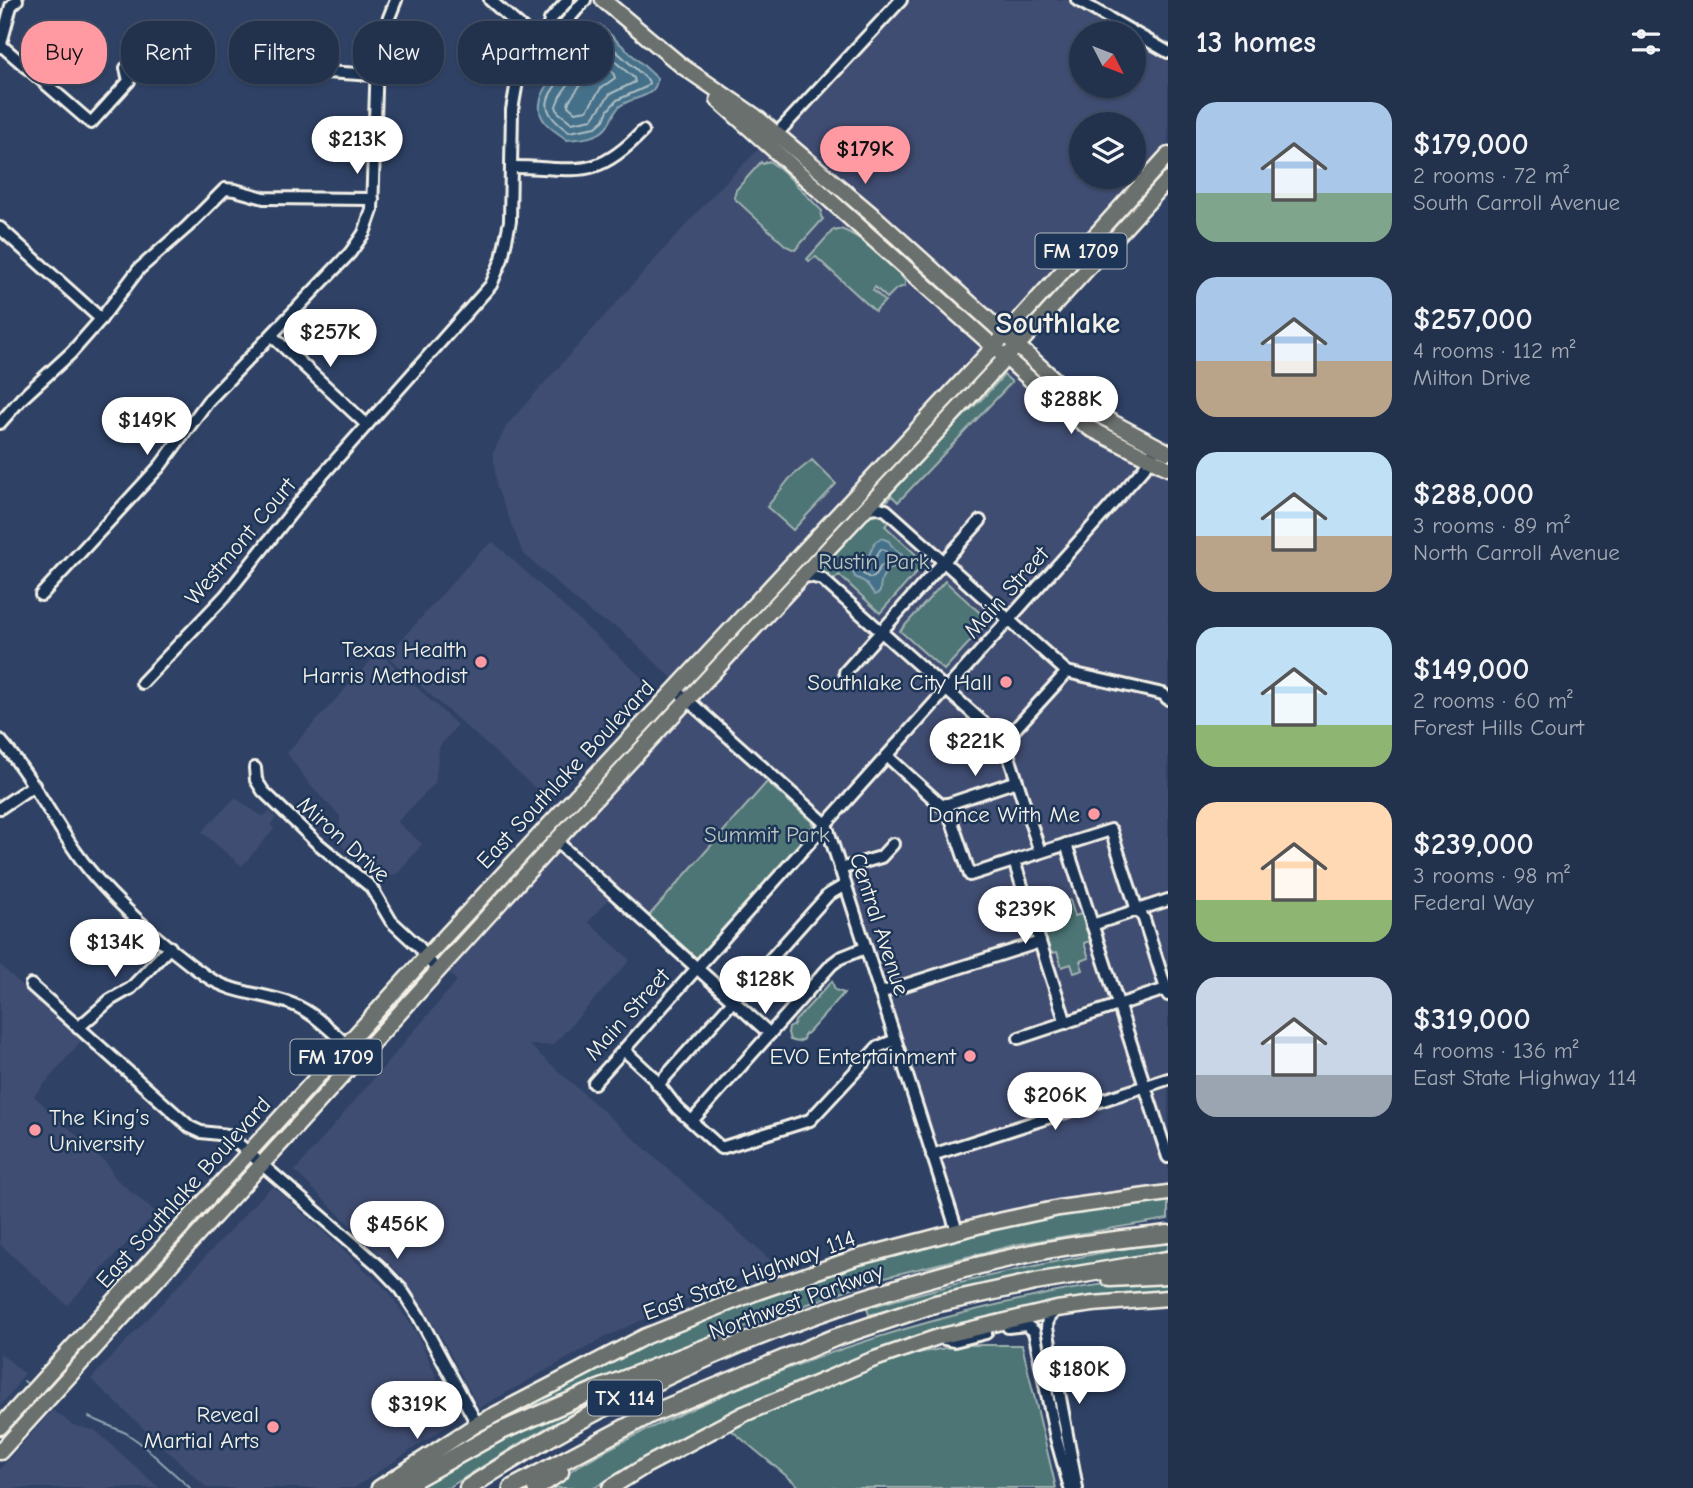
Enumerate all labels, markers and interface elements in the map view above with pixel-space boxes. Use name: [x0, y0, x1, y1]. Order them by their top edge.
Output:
chip: Buy: [21, 21, 107, 84]
chip: Rent: [121, 21, 215, 84]
chip: Filters: [229, 21, 339, 84]
chip: New: [353, 21, 444, 84]
chip: Apartment: [458, 21, 613, 84]
north arrow: [1069, 21, 1146, 98]
map controls: [1069, 21, 1146, 189]
icon: filters: [1627, 23, 1665, 61]
text: 13 homes: [1196, 25, 1316, 60]
button: layers: [1069, 112, 1146, 189]
pin: $213K: [308, 116, 406, 176]
text: $213K: [328, 125, 386, 152]
pin: $179K: [816, 127, 914, 186]
text: $179,000: [1413, 127, 1529, 162]
icon: home: [1252, 130, 1336, 214]
text: $179K: [836, 135, 894, 162]
text: 2 rooms · 72 m²: [1413, 162, 1569, 189]
text: South Carroll Avenue: [1413, 189, 1620, 216]
road number: FM 1709: [1036, 233, 1126, 268]
text: $257,000: [1413, 302, 1533, 337]
icon: home: [1252, 305, 1336, 389]
district label: Southlake: [996, 306, 1120, 341]
pin: $257K: [281, 310, 379, 369]
text: $257K: [300, 318, 360, 345]
text: 4 rooms · 112 m²: [1413, 337, 1576, 364]
text: Milton Drive: [1413, 364, 1531, 391]
pin: $288K: [1022, 376, 1120, 436]
text: $288K: [1040, 385, 1102, 412]
pin: $149K: [98, 398, 196, 457]
text: $149K: [118, 406, 176, 433]
street label: Westmont Court: [179, 471, 302, 611]
text: $288,000: [1413, 477, 1534, 512]
icon: home: [1252, 480, 1336, 564]
text: 3 rooms · 89 m²: [1413, 512, 1570, 539]
text: North Carroll Avenue: [1413, 539, 1620, 566]
street label: Main Street: [958, 540, 1056, 644]
park label: Rustin Park: [818, 548, 930, 575]
place label: Texas Health Harris Methodist: [302, 636, 468, 689]
text: $149,000: [1413, 652, 1530, 687]
marker: Texas Health Harris Methodist: [473, 654, 489, 670]
icon: home: [1252, 655, 1336, 739]
place label: Southlake City Hall: [807, 669, 992, 696]
street label: East Southlake Boulevard: [471, 674, 660, 874]
marker: Southlake City Hall: [998, 674, 1014, 690]
text: 2 rooms · 60 m²: [1413, 687, 1573, 714]
text: Forest Hills Court: [1413, 714, 1584, 741]
pin: $221K: [926, 718, 1024, 778]
text: $221K: [946, 727, 1004, 754]
street label: Miron Drive: [292, 791, 396, 888]
place label: Dance With Me: [928, 801, 1080, 828]
marker: Dance With Me: [1086, 806, 1102, 822]
park label: Summit Park: [704, 821, 830, 848]
text: $239,000: [1413, 827, 1534, 862]
icon: home: [1252, 830, 1336, 914]
street label: Central Avenue: [844, 849, 915, 999]
text: 3 rooms · 98 m²: [1413, 862, 1570, 889]
pin: $239K: [976, 886, 1074, 946]
text: Federal Way: [1413, 889, 1534, 916]
text: $239K: [994, 895, 1056, 922]
pin: $134K: [66, 920, 164, 979]
text: $134K: [86, 928, 144, 955]
pin: $128K: [716, 956, 814, 1016]
street label: Main Street: [579, 962, 677, 1066]
text: $128K: [735, 965, 795, 992]
text: $319,000: [1413, 1002, 1531, 1037]
icon: home: [1252, 1005, 1336, 1089]
text: 4 rooms · 136 m²: [1413, 1037, 1579, 1064]
road number: FM 1709: [290, 1040, 382, 1074]
place label: EVO Entertainment: [769, 1043, 957, 1070]
marker: EVO Entertainment: [962, 1048, 978, 1064]
text: East State Highway 114: [1413, 1064, 1637, 1091]
pin: $206K: [1006, 1072, 1104, 1132]
text: $206K: [1023, 1081, 1087, 1108]
street label: East Southlake Boulevard: [90, 1091, 276, 1294]
place label: The King’s University: [49, 1104, 149, 1157]
marker: The King’s University: [27, 1122, 43, 1138]
pin: $456K: [348, 1202, 446, 1261]
text: $456K: [366, 1210, 428, 1237]
street label: East State Highway 114: [639, 1224, 859, 1326]
street label: Northwest Parkway: [705, 1257, 888, 1346]
pin: $180K: [1030, 1346, 1128, 1406]
text: $180K: [1049, 1355, 1109, 1382]
road number: TX 114: [588, 1380, 662, 1416]
pin: $319K: [368, 1382, 466, 1441]
text: $319K: [387, 1390, 447, 1417]
place label: Reveal Martial Arts: [144, 1401, 259, 1454]
marker: Reveal Martial Arts: [265, 1419, 281, 1435]

